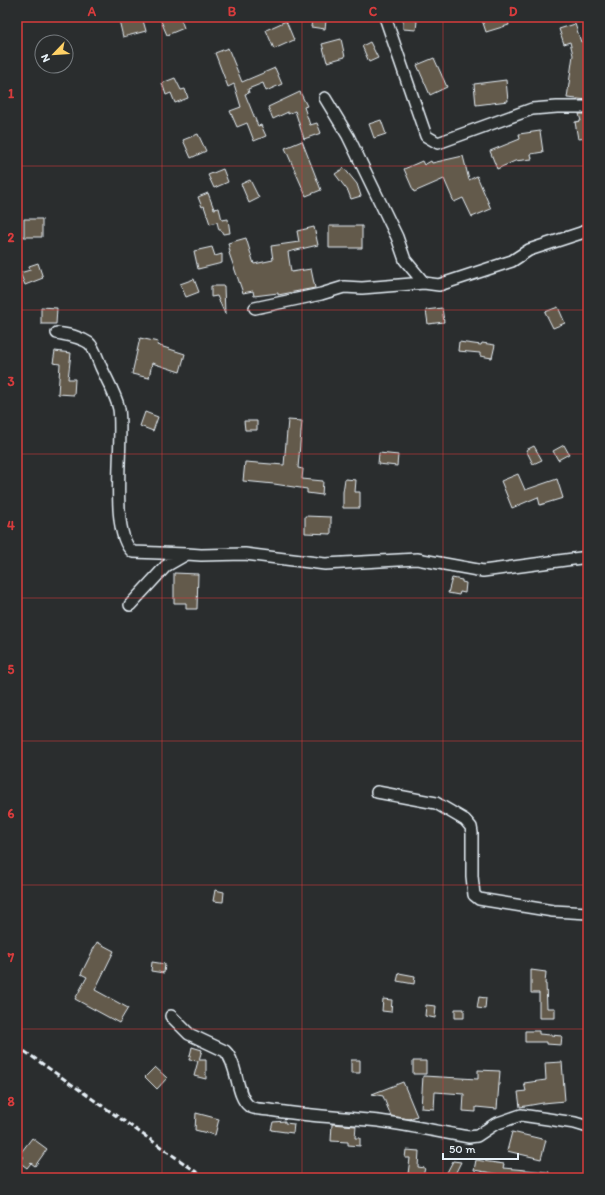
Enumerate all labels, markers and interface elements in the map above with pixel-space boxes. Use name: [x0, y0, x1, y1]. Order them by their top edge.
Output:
text: A: [87, 4, 97, 19]
text: B: [228, 4, 237, 19]
text: C: [369, 4, 378, 19]
text: D: [509, 4, 518, 19]
north arrow: [34, 34, 74, 74]
text: N: [38, 52, 53, 64]
text: 1: [8, 86, 14, 101]
text: 2: [8, 230, 15, 245]
text: 3: [7, 374, 15, 389]
text: 4: [7, 518, 15, 533]
text: 5: [8, 662, 15, 677]
text: 6: [8, 806, 15, 821]
text: 7: [7, 950, 15, 965]
text: 8: [7, 1094, 15, 1109]
scale bar: [443, 1135, 518, 1161]
text: 50 m: [449, 1142, 475, 1156]

